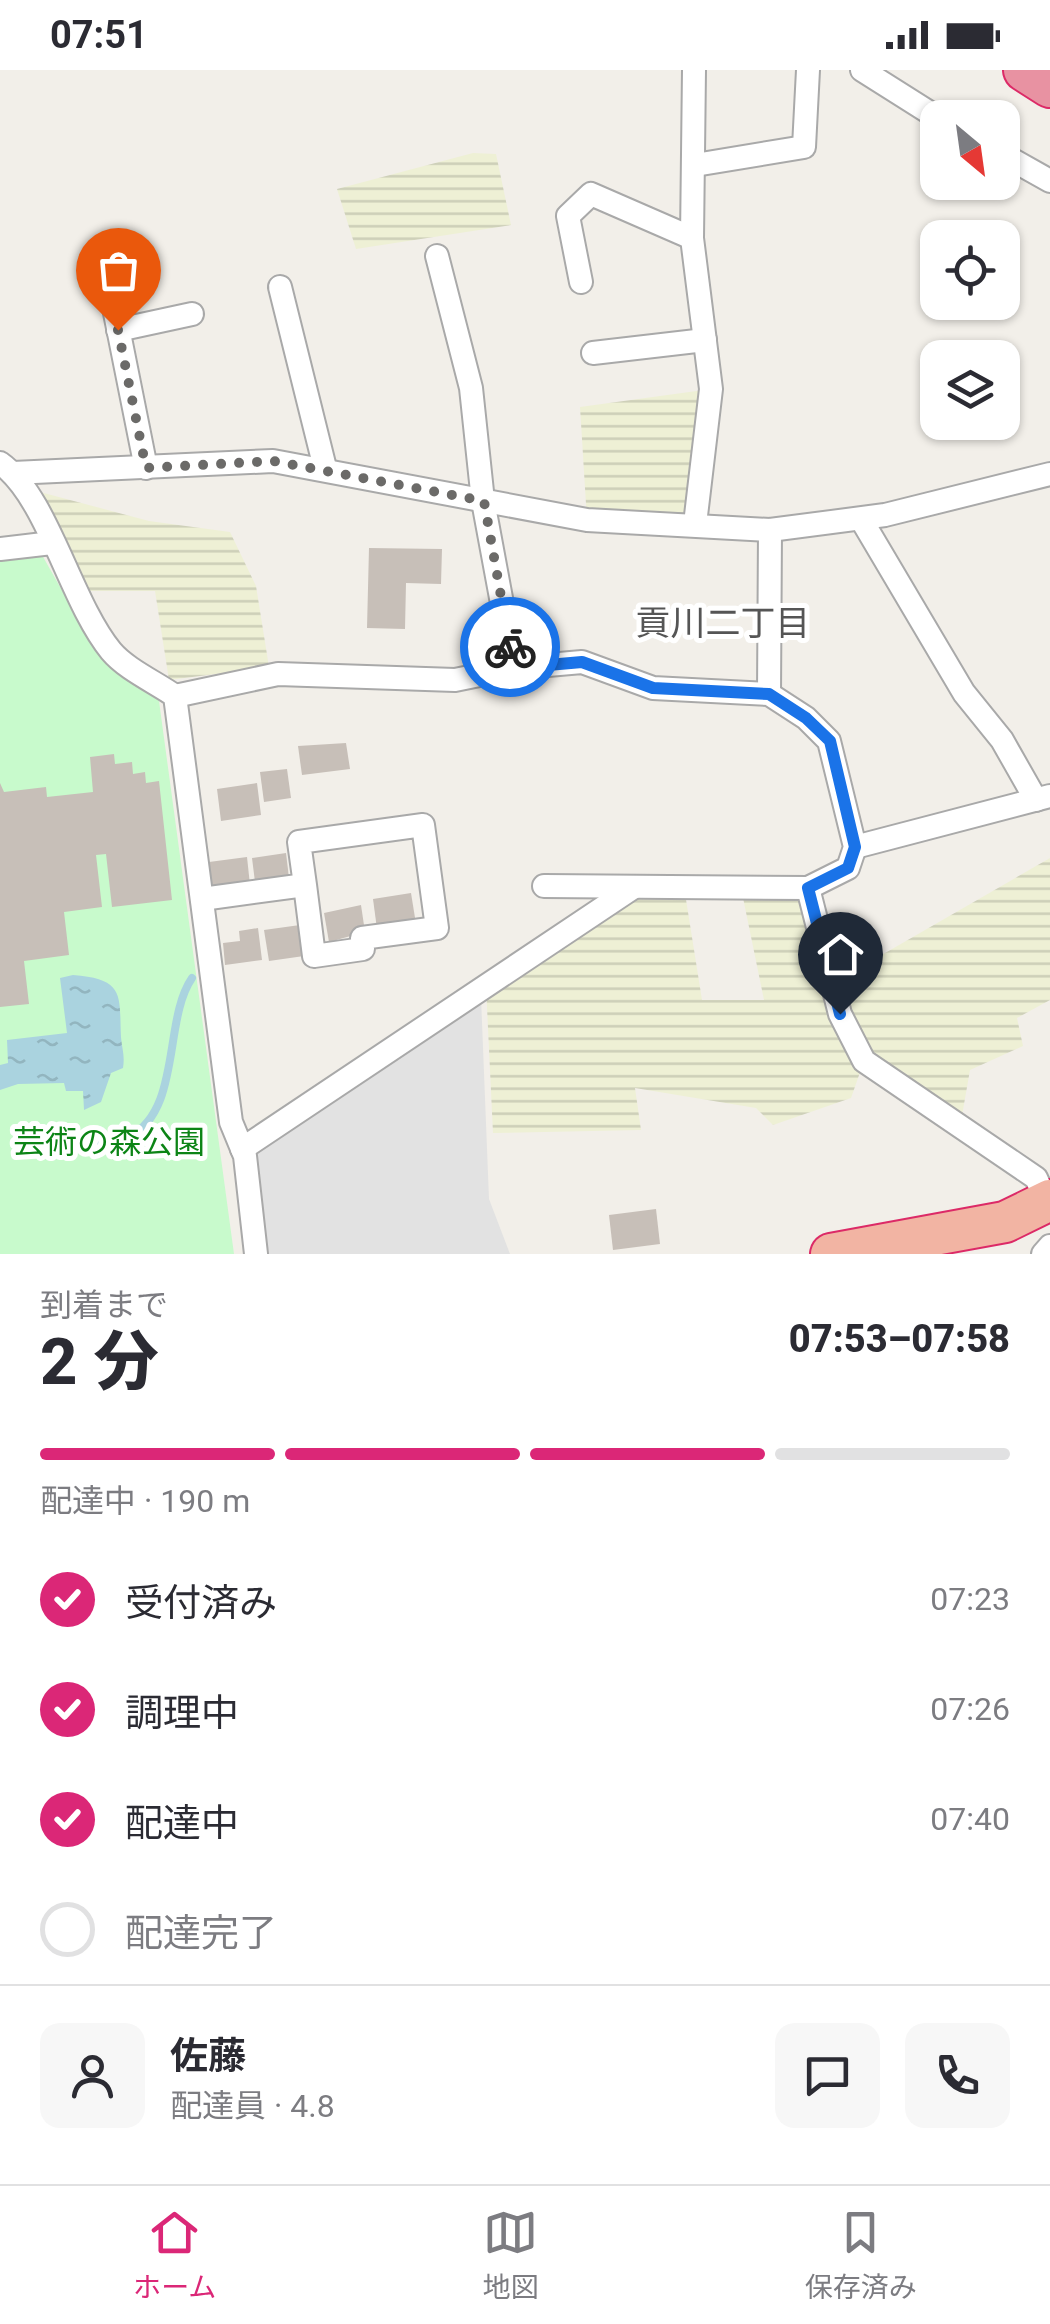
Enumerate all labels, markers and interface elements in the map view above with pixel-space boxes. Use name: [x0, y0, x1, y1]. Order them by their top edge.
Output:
text: 07:51: [50, 13, 148, 57]
north arrow: [920, 100, 1020, 200]
map controls: [920, 100, 1020, 440]
button: locate: [920, 220, 1020, 320]
pin: [76, 228, 161, 331]
icon: bag: [91, 243, 146, 298]
button: layers: [920, 340, 1020, 440]
courier: [460, 597, 560, 697]
district label: 貢川二丁目: [635, 603, 811, 644]
icon: bike: [483, 620, 538, 675]
pin: [798, 912, 883, 1015]
icon: home: [813, 927, 868, 982]
park label: 芸術の森公園: [13, 1123, 205, 1161]
text: 到着まで: [40, 1286, 168, 1324]
text: 07:53–07:58: [789, 1317, 1010, 1361]
text: 2 分: [40, 1324, 159, 1400]
text: 配達中 · 190 m: [40, 1482, 250, 1520]
icon: check: [40, 1572, 95, 1627]
text: 07:23: [930, 1580, 1010, 1618]
text: 受付済み: [125, 1581, 277, 1625]
icon: check: [40, 1682, 95, 1737]
text: 07:26: [930, 1690, 1010, 1728]
text: 調理中: [125, 1691, 239, 1735]
icon: check: [40, 1792, 95, 1847]
text: 07:40: [930, 1800, 1010, 1838]
text: 配達中: [125, 1801, 239, 1845]
text: 配達完了: [125, 1911, 277, 1955]
button: person: [40, 2023, 145, 2128]
button: chat: [775, 2023, 880, 2128]
button: phone: [905, 2023, 1010, 2128]
text: 佐藤: [170, 2034, 246, 2078]
text: 配達員 · 4.8: [170, 2087, 335, 2125]
tab: ホーム: [133, 2205, 216, 2305]
tab: 地図: [483, 2205, 539, 2305]
tab: 保存済み: [805, 2205, 917, 2305]

